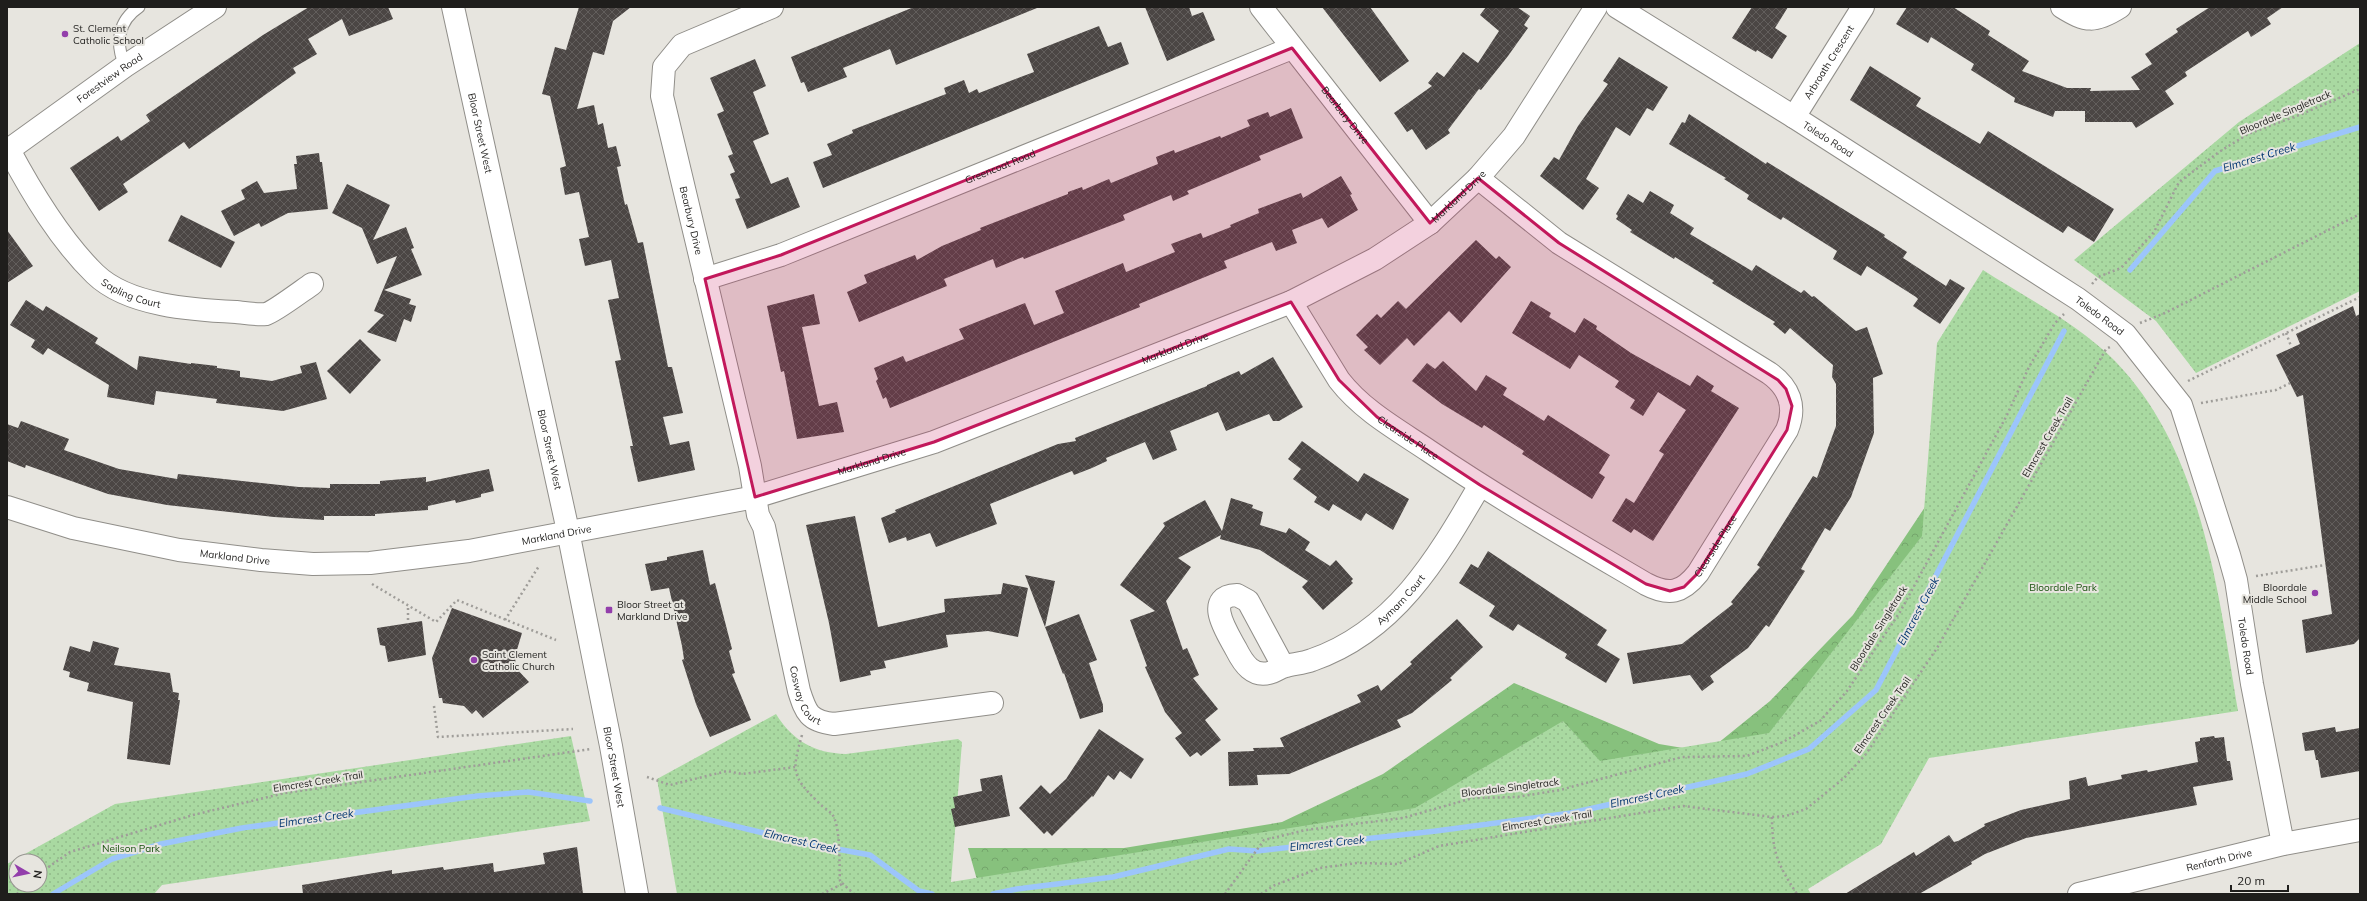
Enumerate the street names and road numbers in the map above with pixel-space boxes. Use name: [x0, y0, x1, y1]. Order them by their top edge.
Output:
street label: Arbroath Crescent: [1801, 22, 1857, 102]
street label: Forestview Road: [74, 50, 145, 106]
street label: Bearbury Drive: [1318, 84, 1372, 147]
street label: Bloordale Singletrack: [2238, 87, 2334, 138]
street label: Bloor Street West: [465, 92, 495, 175]
street label: Toledo Road: [1800, 118, 1856, 160]
street label: Greencoat Road: [963, 147, 1037, 187]
street label: Markland Drive: [1429, 168, 1489, 225]
street label: Bearbury Drive: [677, 185, 705, 256]
street label: Sapling Court: [99, 276, 162, 311]
street label: Toledo Road: [2073, 293, 2127, 338]
street label: Markland Drive: [1140, 329, 1210, 367]
street label: Elmcrest Creek Trail: [2019, 395, 2076, 480]
street label: Bloor Street West: [535, 408, 565, 491]
street label: Clearside Place: [1375, 413, 1441, 463]
street label: Markland Drive: [836, 445, 907, 478]
street label: Clearside Place: [1691, 513, 1740, 580]
street label: Markland Drive: [521, 522, 592, 548]
street label: Markland Drive: [199, 547, 271, 568]
street label: Aymarn Court: [1374, 571, 1428, 628]
street label: Bloordale Singletrack: [1847, 583, 1910, 673]
street label: Toledo Road: [2235, 617, 2256, 676]
street label: Cosway Court: [787, 665, 823, 728]
street label: Elmcrest Creek Trail: [1851, 674, 1914, 756]
street label: Bloor Street West: [600, 726, 628, 809]
street label: Elmcrest Creek Trail: [272, 768, 364, 795]
street label: Bloordale Singletrack: [1461, 775, 1560, 800]
street label: Elmcrest Creek Trail: [1501, 807, 1593, 834]
street label: Renforth Drive: [2185, 846, 2253, 875]

